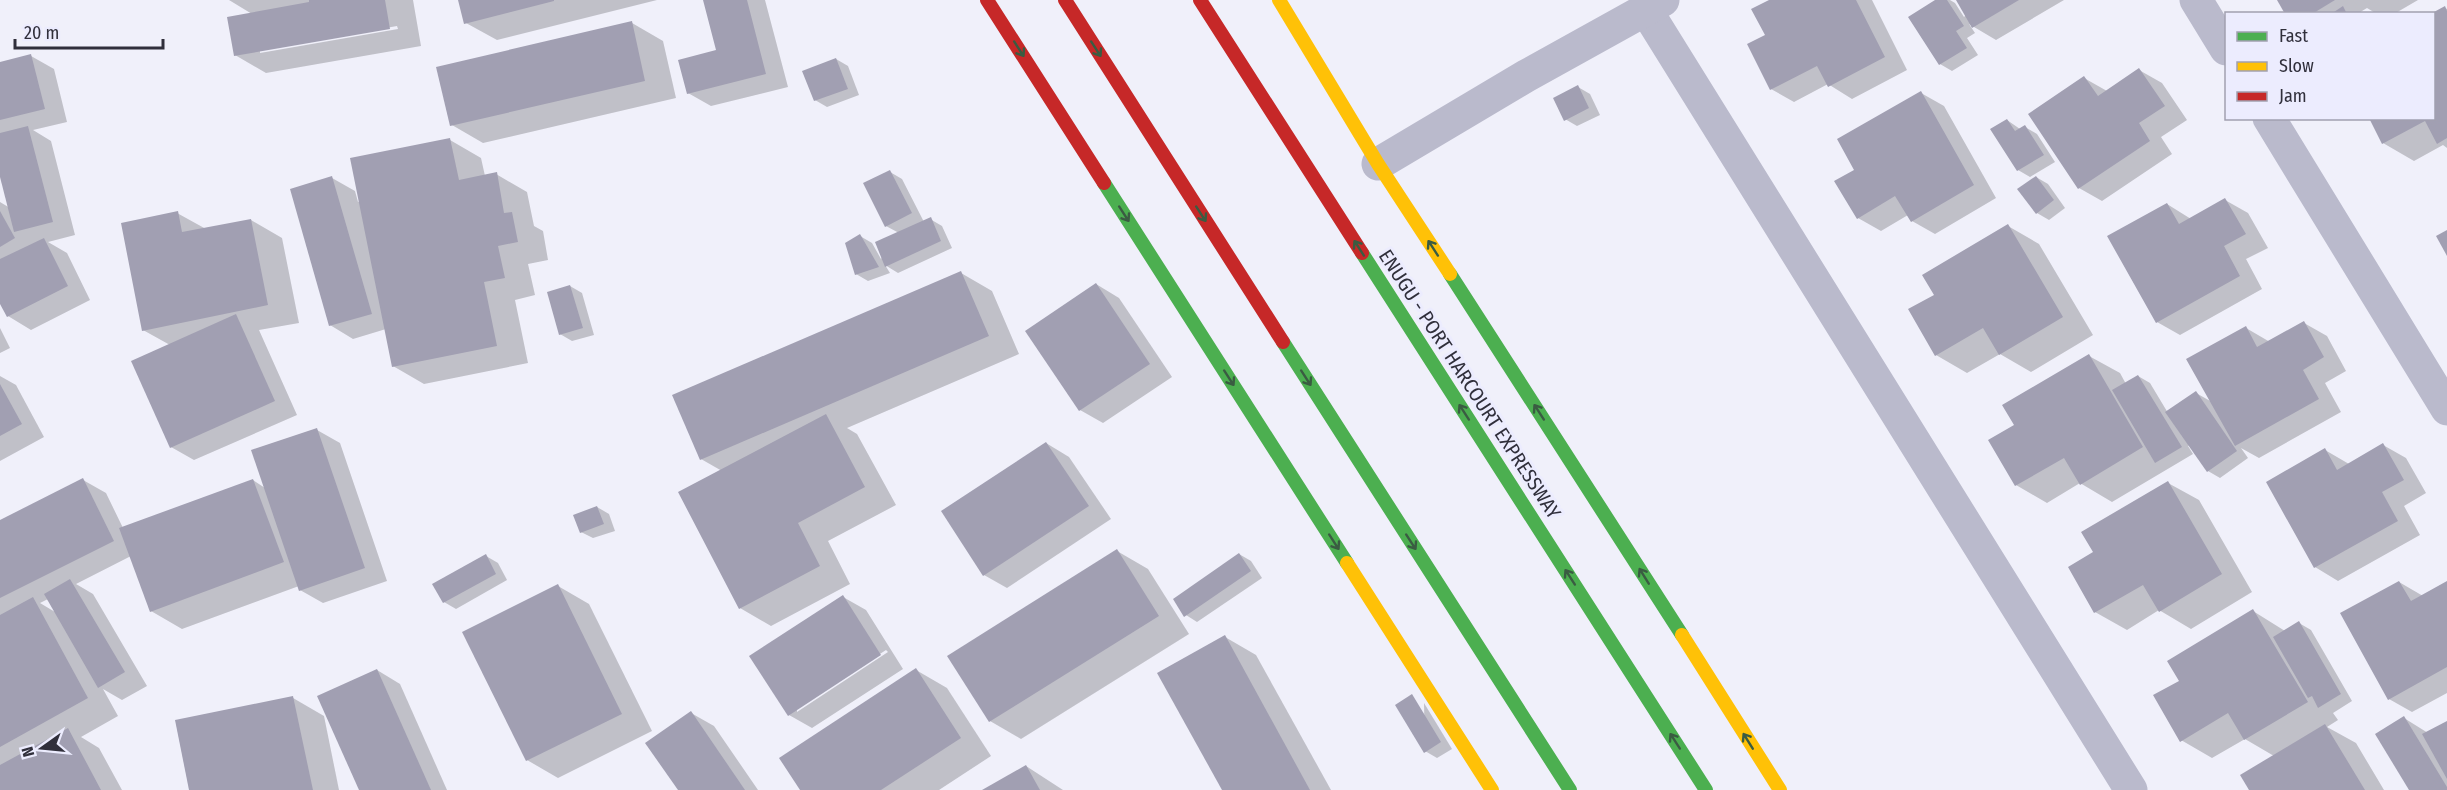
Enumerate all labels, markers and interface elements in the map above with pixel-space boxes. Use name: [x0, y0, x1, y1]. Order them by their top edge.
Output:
scale bar: [15, 12, 164, 50]
legend: [2225, 12, 2435, 120]
text: 20 m: [24, 22, 59, 44]
text: Fast: [2279, 25, 2308, 47]
one-way arrow: [1091, 40, 1103, 57]
one-way arrow: [1012, 41, 1025, 58]
text: Slow: [2279, 55, 2314, 77]
text: Jam: [2279, 85, 2307, 107]
one-way arrow: [1118, 205, 1130, 222]
one-way arrow: [1195, 205, 1208, 222]
one-way arrow: [1353, 240, 1365, 257]
one-way arrow: [1426, 240, 1438, 257]
street label: ENUGU - PORT HARCOURT EXPRESSWAY: [1374, 245, 1566, 523]
one-way arrow: [1223, 369, 1235, 386]
one-way arrow: [1301, 369, 1313, 386]
one-way arrow: [1458, 404, 1471, 421]
one-way arrow: [1533, 404, 1545, 420]
one-way arrow: [1328, 533, 1340, 550]
one-way arrow: [1406, 533, 1418, 550]
one-way arrow: [1563, 568, 1576, 585]
one-way arrow: [1638, 568, 1650, 585]
north arrow: [12, 718, 72, 778]
one-way arrow: [1742, 732, 1755, 749]
one-way arrow: [1668, 733, 1680, 750]
text: N: [18, 745, 38, 759]

